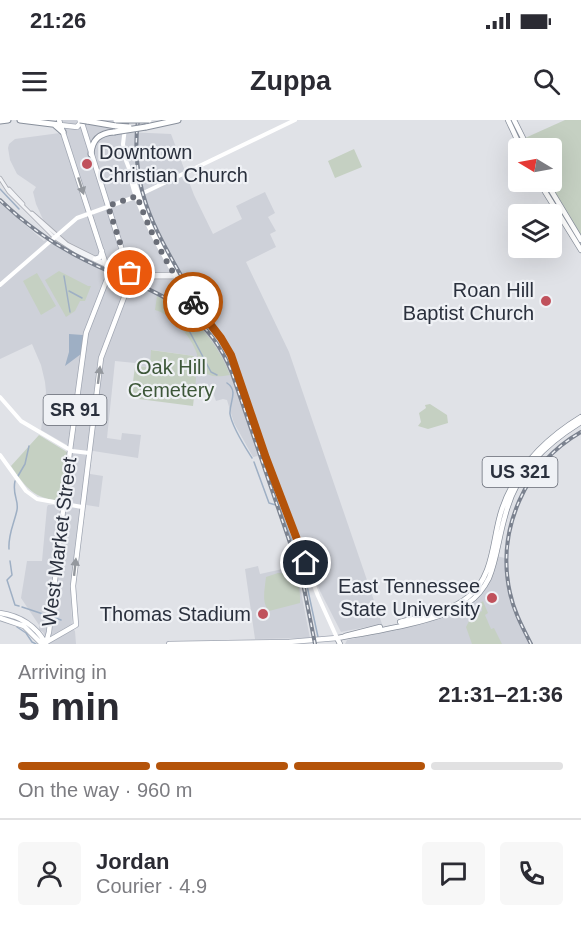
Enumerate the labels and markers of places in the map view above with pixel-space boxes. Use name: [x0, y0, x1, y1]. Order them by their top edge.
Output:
place label: Downtown Christian Church: [99, 141, 248, 186]
marker: Downtown Christian Church: [80, 157, 94, 171]
pin: [104, 247, 155, 298]
place label: Roan Hill Baptist Church: [403, 279, 534, 324]
marker: Roan Hill Baptist Church: [539, 294, 553, 308]
pin: [280, 537, 331, 588]
place label: East Tennessee State University: [338, 575, 480, 620]
marker: East Tennessee State University: [485, 591, 499, 605]
place label: Thomas Stadium: [100, 603, 251, 625]
marker: Thomas Stadium: [256, 607, 270, 621]

